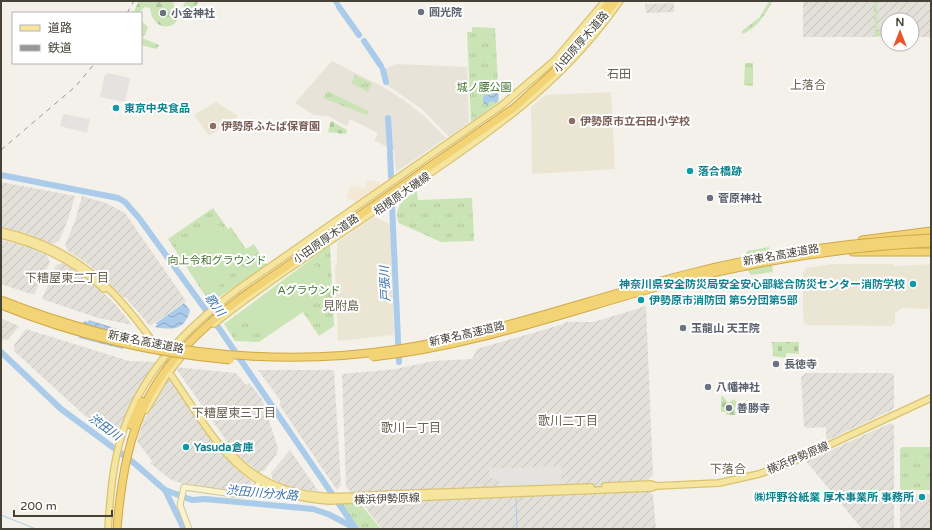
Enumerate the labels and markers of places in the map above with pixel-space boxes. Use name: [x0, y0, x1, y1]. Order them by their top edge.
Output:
place label: 圓光院: [429, 6, 462, 19]
place label: 小金神社: [171, 7, 215, 20]
marker: 圓光院: [416, 7, 426, 17]
marker: 小金神社: [158, 8, 168, 18]
place label: 東京中央食品: [124, 102, 190, 115]
marker: 東京中央食品: [111, 103, 121, 113]
place label: 伊勢原市立石田小学校: [580, 115, 690, 128]
marker: 伊勢原市立石田小学校: [567, 116, 577, 126]
place label: 伊勢原ふたば保育園: [221, 120, 320, 133]
marker: 伊勢原ふたば保育園: [208, 121, 218, 131]
place label: 落合橋跡: [698, 165, 742, 178]
marker: 落合橋跡: [685, 166, 695, 176]
place label: 菅原神社: [718, 192, 762, 205]
marker: 菅原神社: [705, 193, 715, 203]
place label: 神奈川県安全防災局安全安心部総合防災センター消防学校: [619, 278, 905, 291]
marker: 神奈川県安全防災局安全安心部総合防災センター消防学校: [908, 279, 918, 289]
place label: 伊勢原市消防団 第5分団第5部: [649, 294, 798, 307]
marker: 伊勢原市消防団 第5分団第5部: [636, 295, 646, 305]
place label: 玉龍山 天王院: [691, 322, 760, 335]
marker: 玉龍山 天王院: [678, 323, 688, 333]
place label: 長徳寺: [784, 358, 817, 371]
marker: 長徳寺: [771, 359, 781, 369]
place label: 八幡神社: [716, 381, 760, 394]
marker: 八幡神社: [703, 382, 713, 392]
place label: 善勝寺: [737, 402, 770, 415]
marker: 善勝寺: [724, 403, 734, 413]
place label: Yasuda倉庫: [194, 441, 253, 454]
marker: Yasuda倉庫: [181, 442, 191, 452]
place label: ㈱坪野谷紙業 厚木事業所 事務所: [754, 491, 914, 504]
marker: ㈱坪野谷紙業 厚木事業所 事務所: [917, 492, 927, 502]

